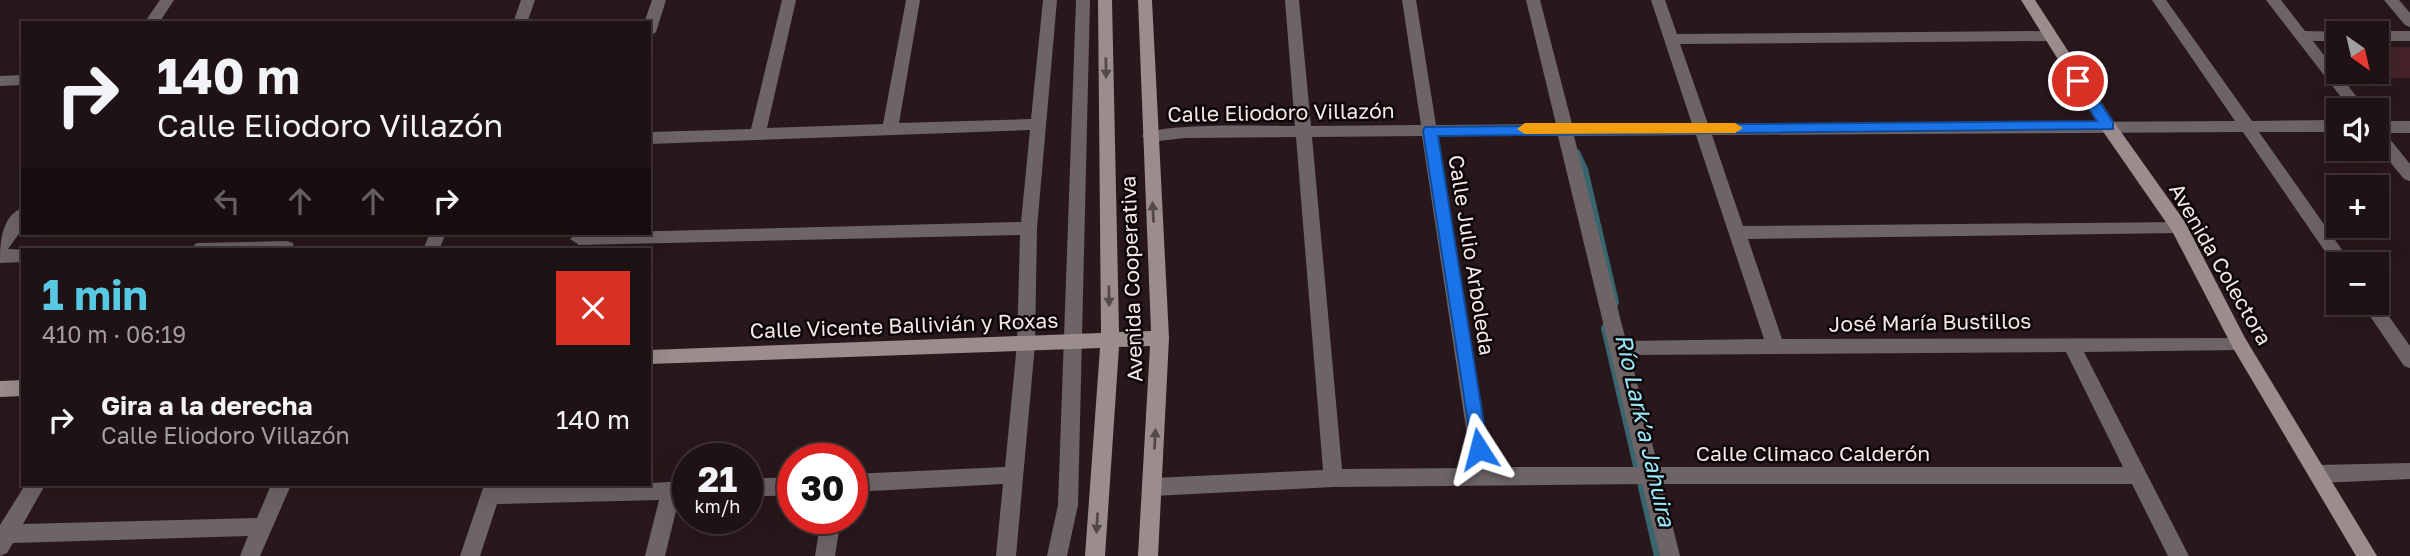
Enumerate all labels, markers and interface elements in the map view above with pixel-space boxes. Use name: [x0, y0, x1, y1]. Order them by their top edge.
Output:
north arrow: [2326, 21, 2389, 84]
map controls: [2326, 21, 2389, 315]
text: 140 m: [157, 46, 300, 105]
icon: right: [42, 49, 133, 140]
pin: [2048, 51, 2108, 111]
one-way arrow: [1100, 57, 1112, 79]
icon: arrive: [2059, 62, 2097, 100]
street label: Calle Eliodoro Villazón: [1167, 97, 1395, 127]
button: sound: [2326, 98, 2389, 161]
text: Calle Eliodoro Villazón: [157, 106, 503, 144]
street label: Calle Julio Arboleda: [1443, 153, 1501, 357]
button: +: [2326, 175, 2389, 238]
street label: Avenida Cooperativa: [1114, 176, 1148, 382]
street label: Avenida Colectora: [2164, 178, 2278, 350]
icon: left: [208, 182, 246, 220]
icon: ahead: [281, 182, 319, 220]
icon: ahead: [354, 182, 392, 220]
icon: right: [427, 182, 465, 220]
one-way arrow: [1148, 201, 1159, 223]
button: −: [2326, 252, 2389, 315]
text: 1 min: [42, 269, 148, 319]
button: close: [556, 271, 630, 345]
one-way arrow: [1104, 285, 1115, 307]
street label: Calle Vicente Ballivián y Roxas: [749, 307, 1059, 343]
street label: José María Bustillos: [1828, 307, 2032, 337]
text: 410 m · 06:19: [42, 320, 186, 348]
water label: Río Lark’a Jahuira: [1610, 331, 1682, 530]
text: Gira a la derecha: [101, 390, 313, 421]
icon: right: [42, 401, 80, 439]
text: 140 m: [556, 404, 630, 435]
position arrow: [1442, 412, 1516, 486]
text: Calle Eliodoro Villazón: [101, 421, 350, 449]
one-way arrow: [1150, 428, 1161, 450]
street label: Calle Climaco Calderón: [1696, 440, 1930, 466]
speed limit sign: 30: [777, 443, 868, 534]
text: 21: [698, 458, 737, 500]
text: km/h: [695, 495, 740, 517]
one-way arrow: [1091, 512, 1102, 534]

